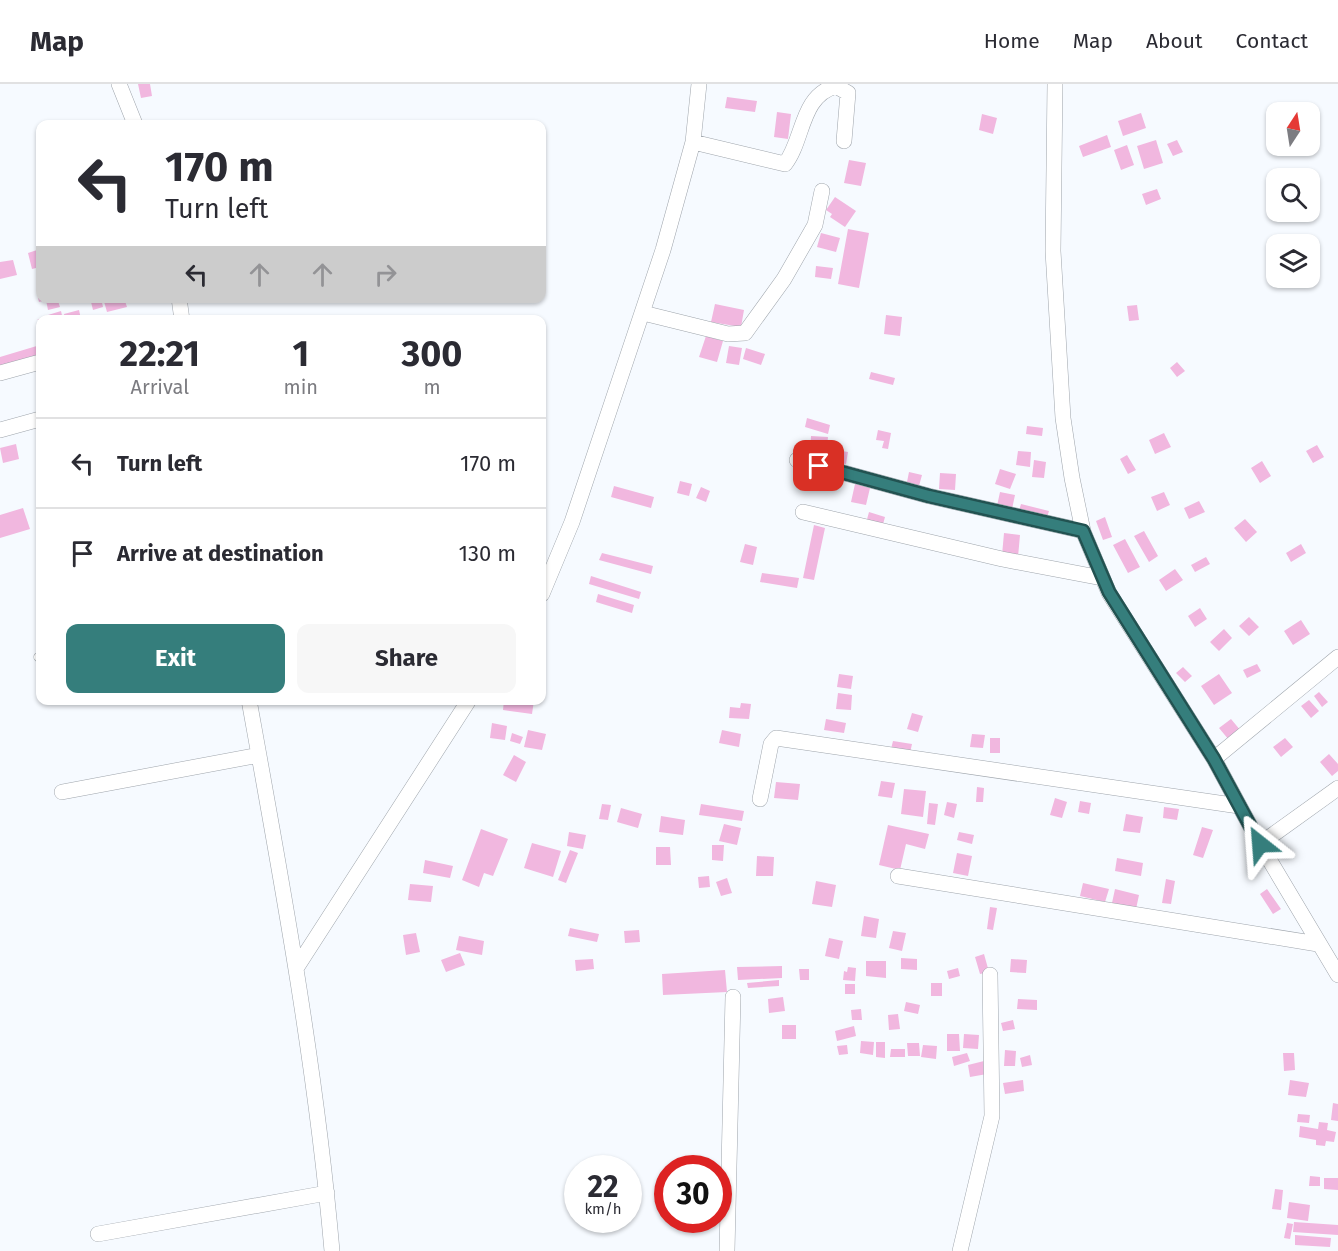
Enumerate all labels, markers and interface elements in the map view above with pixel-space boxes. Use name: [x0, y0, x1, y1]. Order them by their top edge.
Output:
text: Map: [30, 25, 84, 58]
text: Home: [984, 28, 1040, 54]
text: Map: [1073, 28, 1113, 54]
text: About: [1146, 28, 1203, 54]
text: Contact: [1236, 28, 1308, 54]
north arrow: [1266, 102, 1320, 156]
map controls: [1266, 102, 1320, 288]
text: 170 m: [165, 142, 274, 192]
icon: left: [66, 144, 144, 222]
button: search: [1266, 168, 1320, 222]
text: Turn left: [165, 193, 268, 225]
button: layers: [1266, 234, 1320, 288]
icon: left: [180, 258, 213, 291]
icon: ahead: [243, 258, 276, 291]
icon: ahead: [306, 258, 339, 291]
icon: right: [369, 258, 402, 291]
text: 22:21: [120, 332, 200, 376]
text: 1: [292, 332, 309, 376]
text: 300: [402, 332, 462, 376]
text: Arrival: [130, 375, 189, 399]
text: min: [284, 375, 318, 399]
text: m: [423, 375, 441, 399]
pin: [793, 440, 844, 491]
icon: left: [66, 447, 99, 480]
icon: arrive: [802, 449, 835, 482]
text: Turn left: [117, 450, 202, 477]
text: 170 m: [460, 450, 516, 477]
icon: arrive: [66, 537, 99, 570]
text: Arrive at destination: [117, 540, 324, 567]
text: 130 m: [459, 540, 516, 567]
button: Exit: [66, 624, 285, 693]
button: Share: [297, 624, 516, 693]
position arrow: [1228, 812, 1292, 876]
speed limit sign: 30: [654, 1155, 732, 1233]
text: 22: [587, 1169, 619, 1205]
text: km/h: [584, 1200, 622, 1218]

